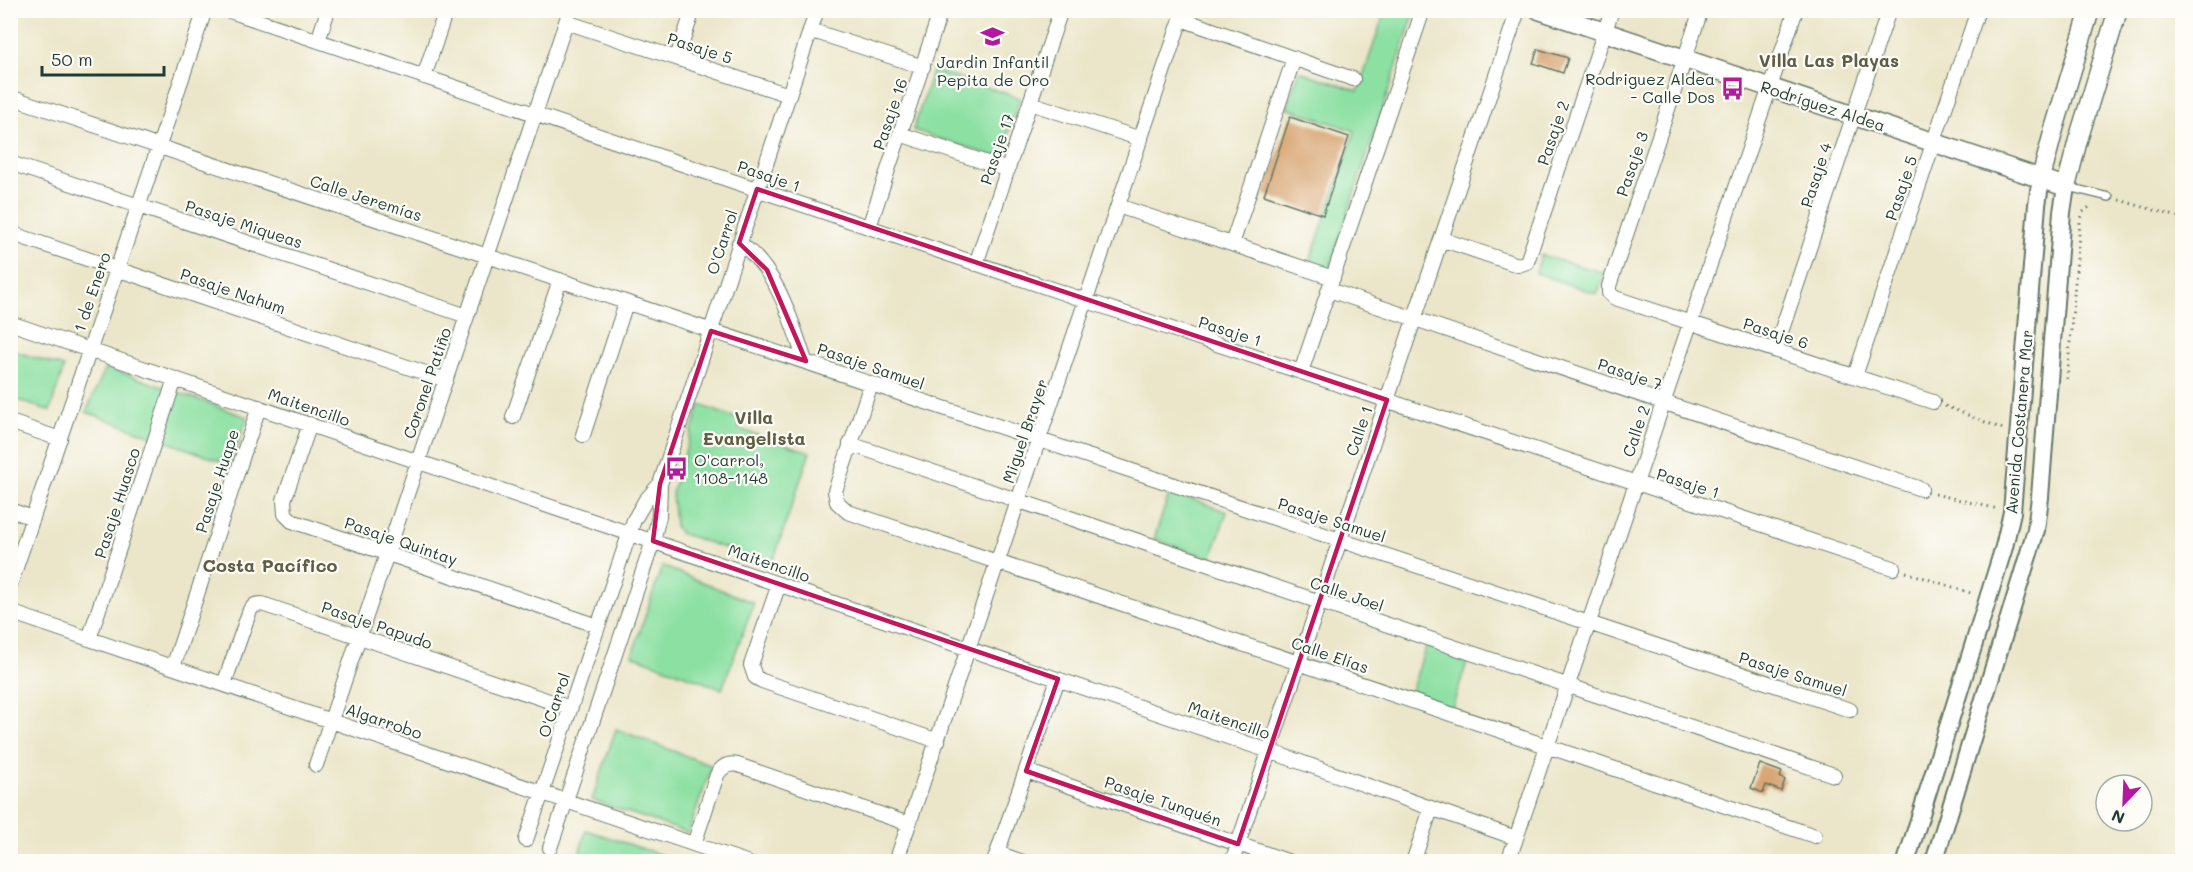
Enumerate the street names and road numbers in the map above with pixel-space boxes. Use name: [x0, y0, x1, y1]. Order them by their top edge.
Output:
street label: Pasaje 5: [665, 27, 735, 68]
street label: Pasaje 16: [867, 75, 912, 153]
street label: Rodríguez Aldea: [1758, 75, 1888, 136]
street label: Pasaje 2: [1532, 98, 1573, 168]
street label: Pasaje 17: [975, 110, 1019, 187]
street label: Pasaje 3: [1611, 129, 1652, 199]
street label: Pasaje 4: [1795, 139, 1836, 210]
street label: Pasaje 5: [1880, 153, 1921, 223]
street label: Pasaje 1: [735, 155, 803, 196]
street label: Calle Jeremías: [307, 170, 425, 226]
street label: Pasaje Miqueas: [183, 195, 306, 252]
street label: O'Carrol: [701, 207, 742, 277]
street label: 1 de Enero: [68, 249, 115, 334]
street label: Pasaje Nahum: [178, 263, 289, 318]
street label: Pasaje 1: [1196, 310, 1264, 351]
street label: Pasaje 6: [1741, 312, 1812, 353]
street label: Coronel Patiño: [398, 324, 455, 441]
street label: Avenida Costanera Mar: [2000, 329, 2037, 515]
street label: Pasaje Samuel: [815, 337, 928, 394]
street label: Pasaje 7: [1595, 353, 1665, 394]
street label: Miguel Brayer: [997, 376, 1052, 486]
street label: Maitencillo: [265, 383, 353, 430]
street label: Calle 2: [1617, 402, 1654, 459]
street label: Calle 1: [1340, 403, 1377, 459]
street label: Pasaje Huape: [190, 426, 243, 535]
street label: Pasaje Huasco: [89, 445, 144, 561]
street label: Pasaje 1: [1654, 462, 1722, 503]
street label: Pasaje Samuel: [1276, 492, 1389, 547]
street label: Pasaje Quintay: [342, 511, 460, 570]
street label: Maitencillo: [725, 539, 813, 586]
street label: Calle Joel: [1308, 571, 1387, 616]
street label: Pasaje Papudo: [319, 596, 435, 653]
street label: Calle Elías: [1289, 632, 1372, 678]
street label: Pasaje Samuel: [1737, 646, 1850, 701]
street label: O'Carrol: [533, 670, 574, 740]
street label: Maitencillo: [1185, 696, 1273, 743]
street label: Algarrobo: [343, 698, 425, 743]
street label: Pasaje Tunquén: [1102, 771, 1224, 830]

